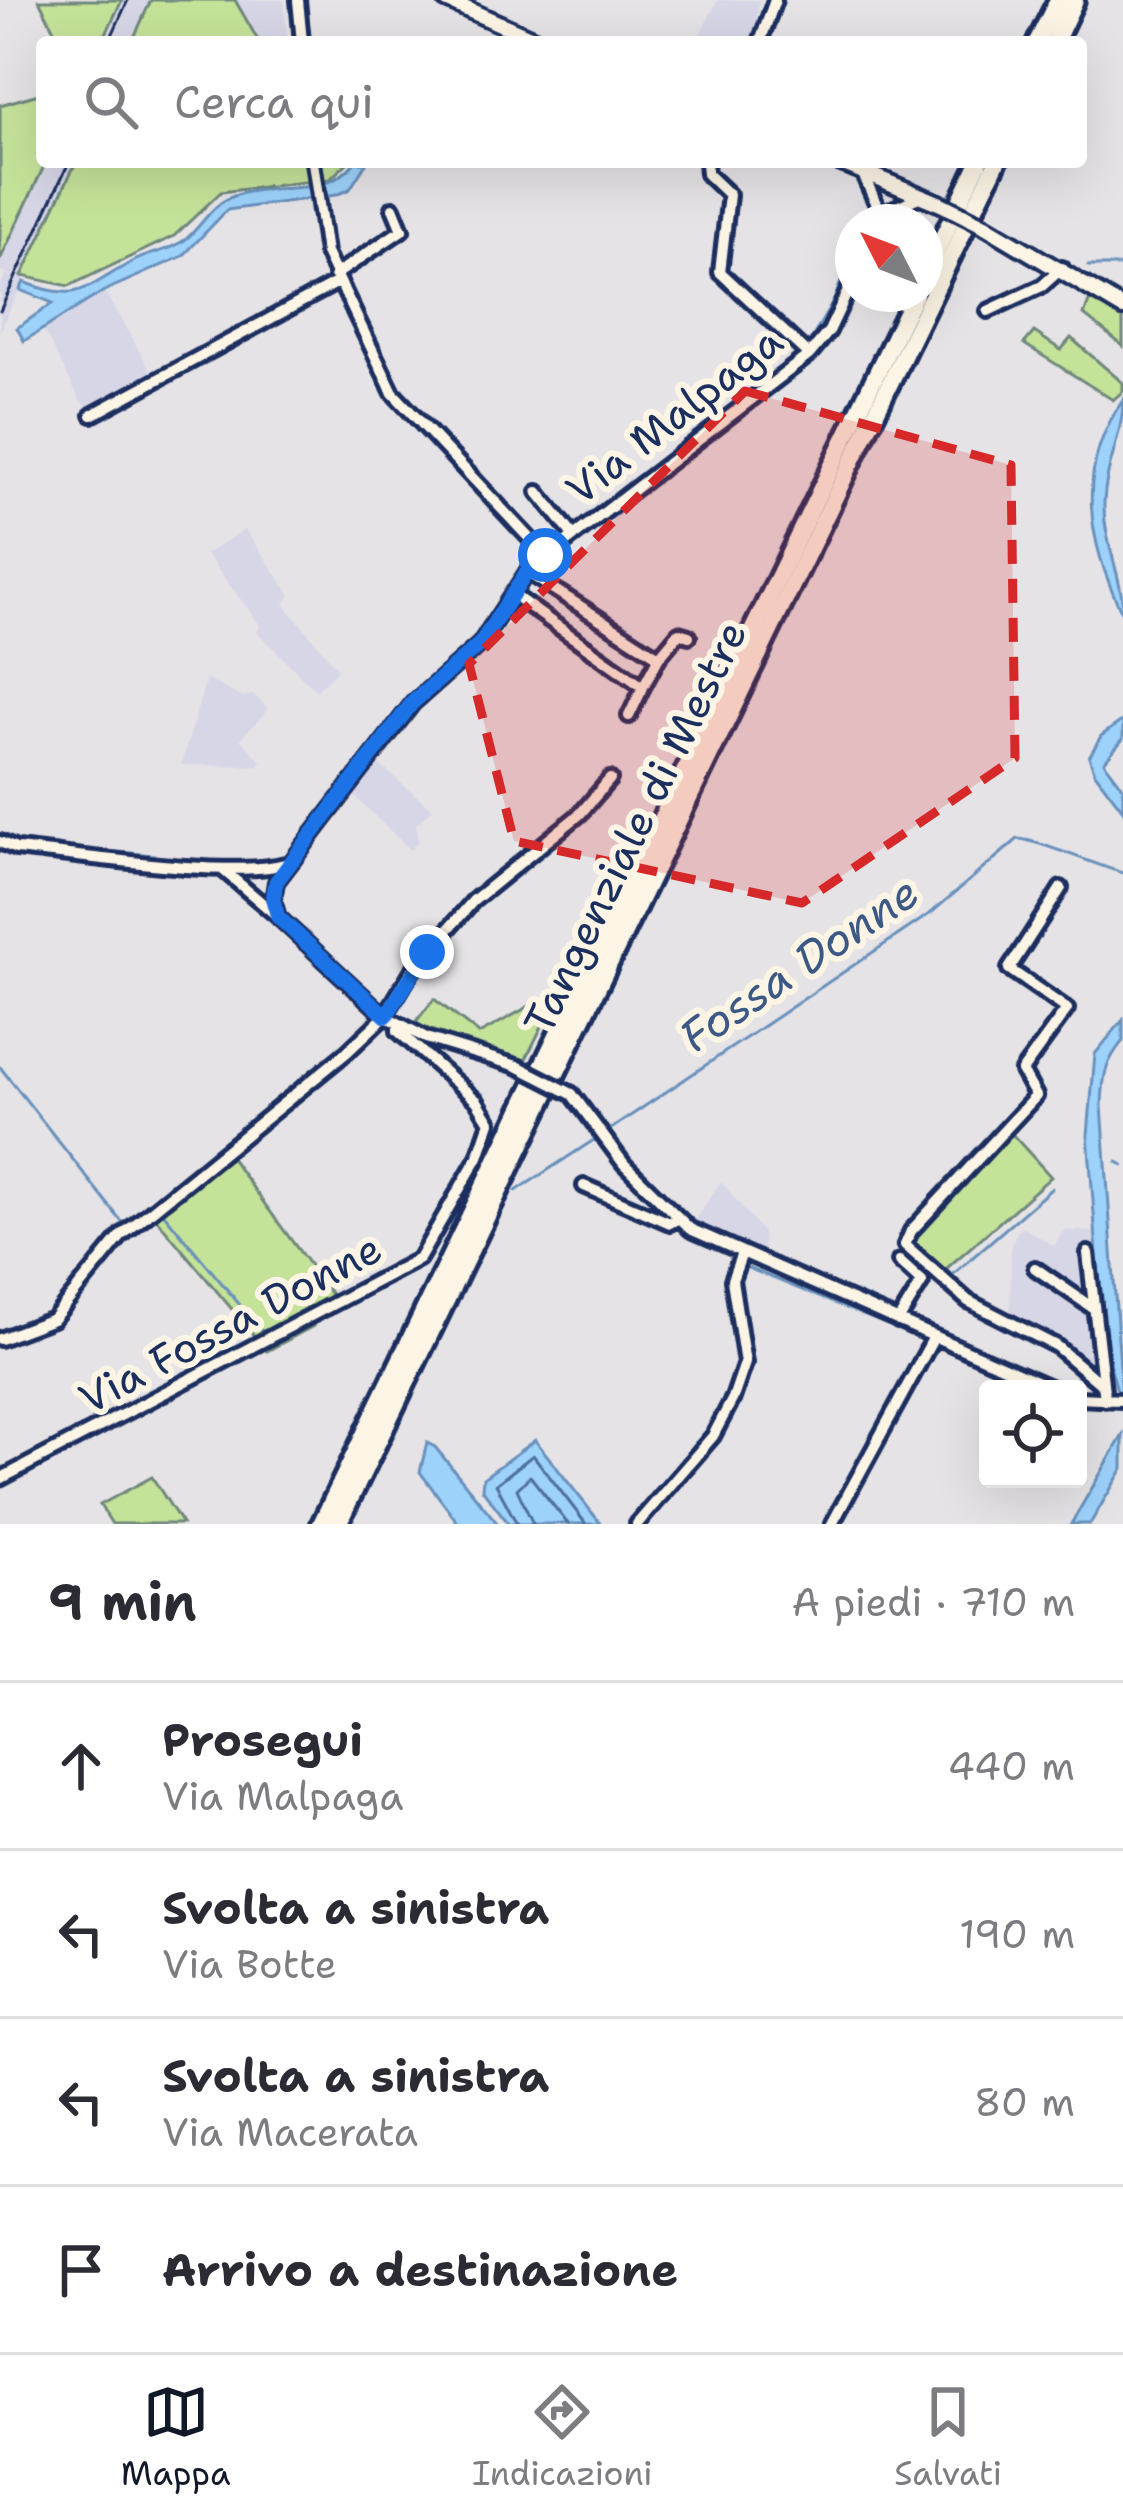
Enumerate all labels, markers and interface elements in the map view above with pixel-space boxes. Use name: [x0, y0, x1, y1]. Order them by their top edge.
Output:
search box: [36, 36, 1087, 168]
icon: search: [78, 69, 144, 135]
text: Cerca qui: [174, 72, 374, 132]
north arrow: [835, 204, 943, 312]
street label: Via Malpaga: [554, 313, 794, 517]
route start: [518, 528, 572, 582]
street label: Tangenziale di Mestre: [511, 611, 759, 1043]
water label: Fossa Donne: [668, 862, 930, 1066]
route end: [400, 925, 454, 979]
street label: Via Fossa Donne: [69, 1220, 391, 1426]
map controls: [979, 1380, 1087, 1488]
button: locate: [979, 1380, 1087, 1488]
text: 9 min: [48, 1568, 197, 1636]
text: A piedi · 710 m: [792, 1576, 1075, 1628]
text: Prosegui: [162, 1710, 363, 1770]
icon: ahead: [48, 1733, 114, 1799]
text: 440 m: [948, 1740, 1075, 1792]
text: Via Malpaga: [162, 1770, 403, 1822]
text: Svolta a sinistra: [162, 1878, 549, 1938]
icon: left: [48, 1901, 114, 1967]
text: 190 m: [959, 1908, 1075, 1960]
text: Via Botte: [162, 1938, 337, 1990]
text: Svolta a sinistra: [162, 2046, 549, 2106]
icon: left: [48, 2069, 114, 2135]
text: 80 m: [974, 2076, 1075, 2128]
text: Via Macerata: [162, 2106, 418, 2158]
icon: arrive: [48, 2237, 114, 2303]
text: Arrivo a destinazione: [162, 2240, 678, 2300]
tab: Mappa: [121, 2379, 231, 2496]
tab: Indicazioni: [472, 2379, 653, 2496]
tab: Salvati: [894, 2379, 1002, 2496]

